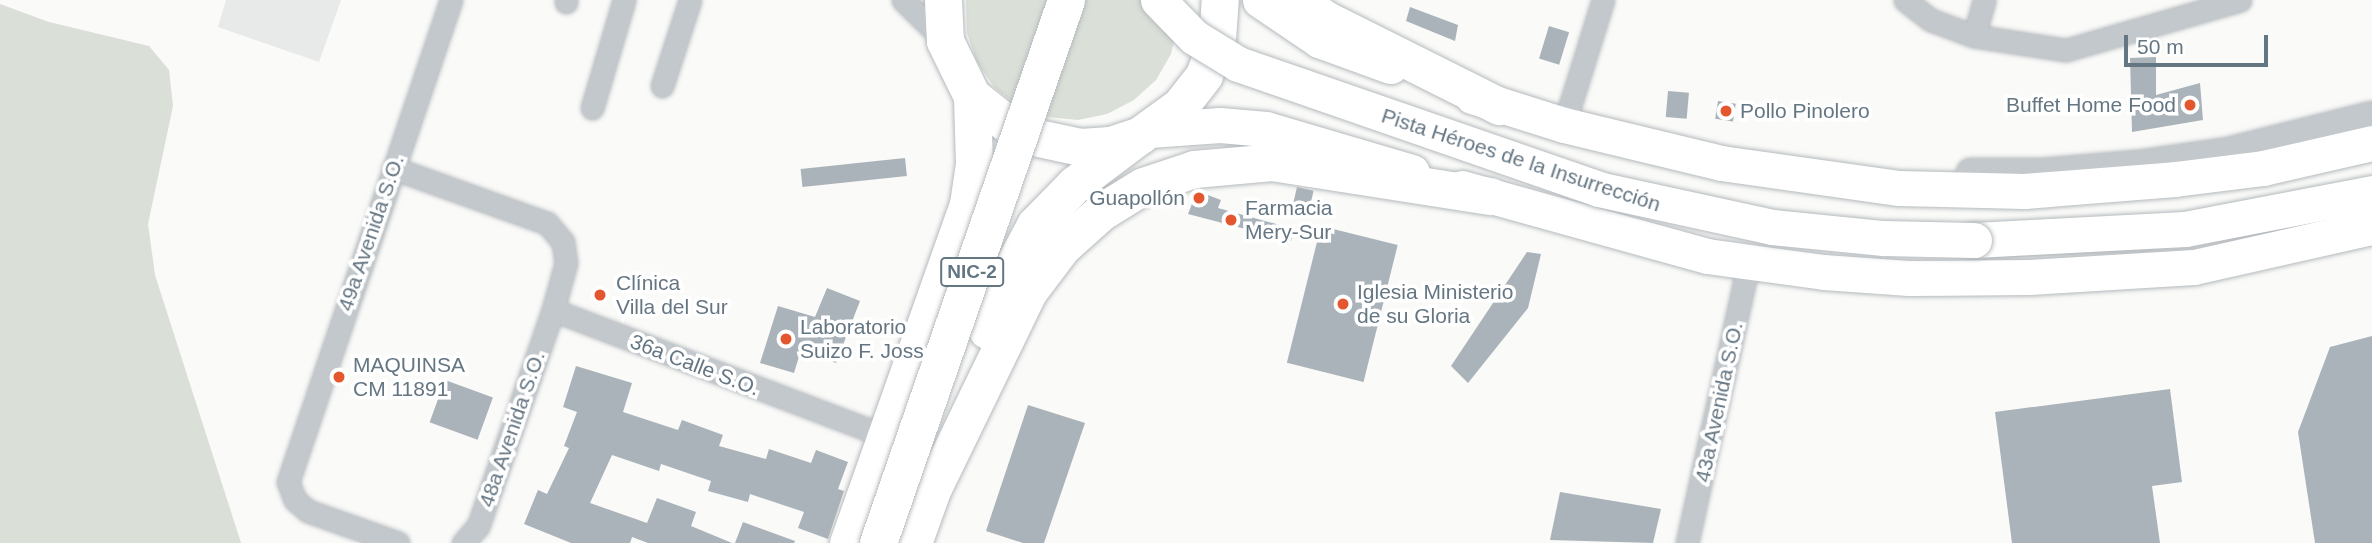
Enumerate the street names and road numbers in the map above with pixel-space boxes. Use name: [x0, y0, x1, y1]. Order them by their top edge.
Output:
street label: Pista Héroes de la Insurrección: [1378, 103, 1664, 217]
street label: 49a Avenida S.O.: [332, 151, 410, 315]
road number: NIC-2: [939, 256, 1005, 288]
street label: 43a Avenida S.O.: [1690, 319, 1748, 485]
street label: 36a Calle S.O.: [627, 329, 763, 401]
street label: 48a Avenida S.O.: [473, 347, 551, 511]

